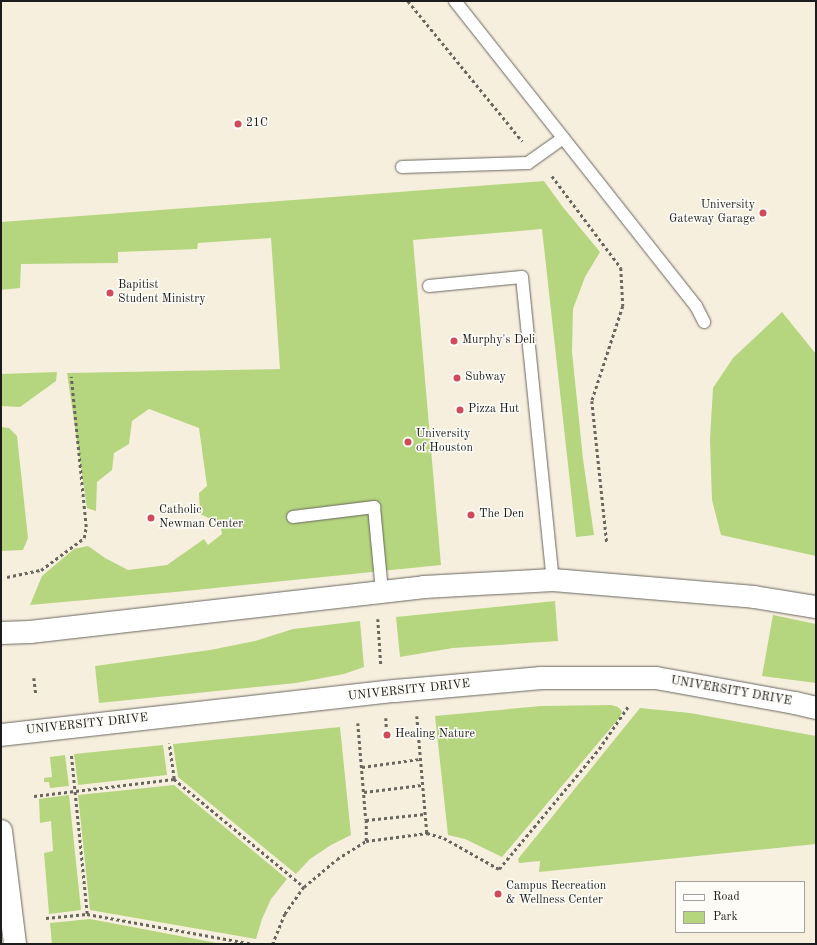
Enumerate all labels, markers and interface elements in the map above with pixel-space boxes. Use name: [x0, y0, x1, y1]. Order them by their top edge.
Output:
place label: 21C: [246, 117, 268, 131]
marker: 21C: [233, 119, 243, 129]
place label: University Gateway Garage: [669, 199, 755, 227]
marker: University Gateway Garage: [758, 208, 768, 218]
place label: Bapitist Student Ministry: [118, 279, 206, 307]
marker: Bapitist Student Ministry: [105, 288, 115, 298]
place label: Murphy's Deli: [462, 334, 535, 348]
marker: Murphy's Deli: [449, 336, 459, 346]
place label: Subway: [465, 371, 506, 385]
marker: Subway: [452, 373, 462, 383]
place label: Pizza Hut: [468, 403, 519, 417]
marker: Pizza Hut: [455, 405, 465, 415]
place label: University of Houston: [416, 428, 473, 456]
marker: University of Houston: [403, 437, 413, 447]
place label: Catholic Newman Center: [159, 504, 243, 532]
place label: The Den: [479, 508, 524, 522]
marker: The Den: [466, 510, 476, 520]
marker: Catholic Newman Center: [146, 513, 156, 523]
street label: UNIVERSITY DRIVE: [669, 674, 793, 710]
street label: UNIVERSITY DRIVE: [347, 677, 471, 705]
street label: UNIVERSITY DRIVE: [25, 711, 149, 739]
place label: Healing Nature: [395, 728, 475, 742]
marker: Healing Nature: [382, 730, 392, 740]
place label: Campus Recreation & Wellness Center: [506, 880, 606, 908]
legend: [675, 881, 805, 933]
marker: Campus Recreation & Wellness Center: [493, 889, 503, 899]
text: Road: [713, 891, 740, 903]
text: Park: [713, 911, 738, 923]

